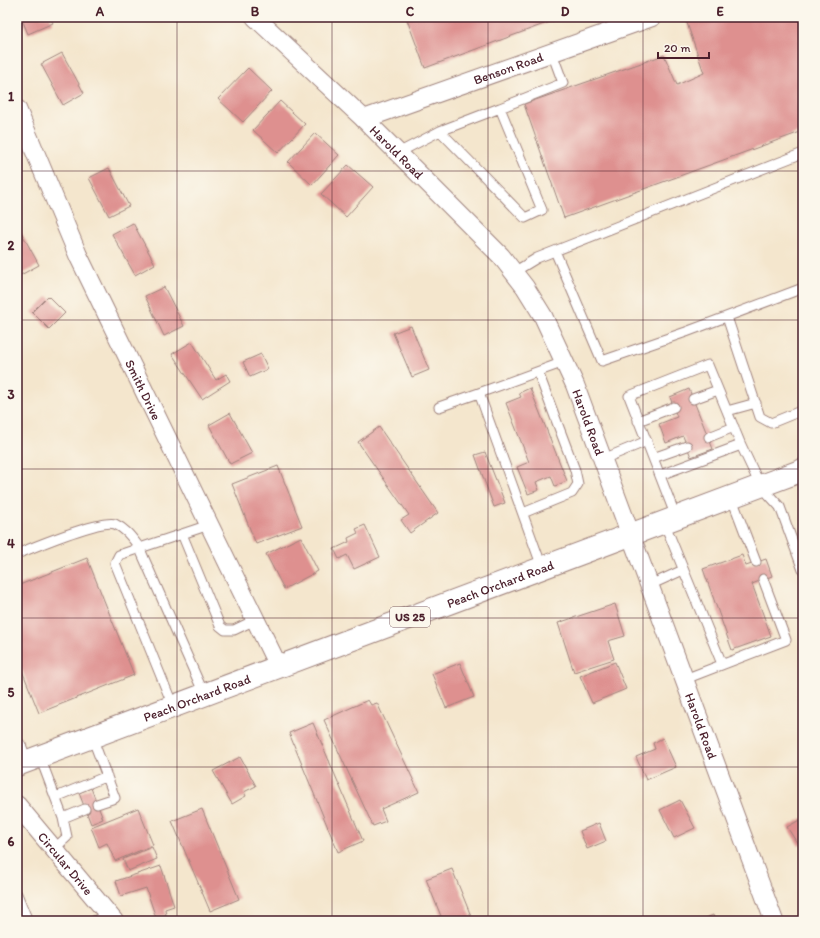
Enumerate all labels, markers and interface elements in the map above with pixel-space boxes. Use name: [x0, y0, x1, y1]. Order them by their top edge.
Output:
text: A: [95, 4, 105, 19]
text: B: [251, 4, 260, 19]
text: C: [406, 4, 415, 19]
text: D: [561, 4, 570, 19]
text: E: [716, 4, 724, 19]
scale bar: [658, 34, 709, 60]
text: 20 m: [664, 41, 691, 55]
street label: Benson Road: [471, 49, 545, 87]
text: 1: [8, 89, 14, 104]
street label: Harold Road: [367, 122, 427, 182]
text: 2: [8, 238, 15, 253]
street label: Smith Drive: [122, 357, 165, 422]
text: 3: [7, 387, 15, 402]
street label: Harold Road: [570, 387, 608, 457]
text: 4: [7, 536, 15, 551]
street label: Peach Orchard Road: [445, 557, 556, 611]
road number: US 25: [390, 607, 430, 627]
street label: Peach Orchard Road: [141, 671, 252, 724]
text: 5: [8, 685, 15, 700]
street label: Harold Road: [682, 691, 721, 761]
street label: Circular Drive: [35, 829, 96, 898]
text: 6: [8, 834, 15, 849]

